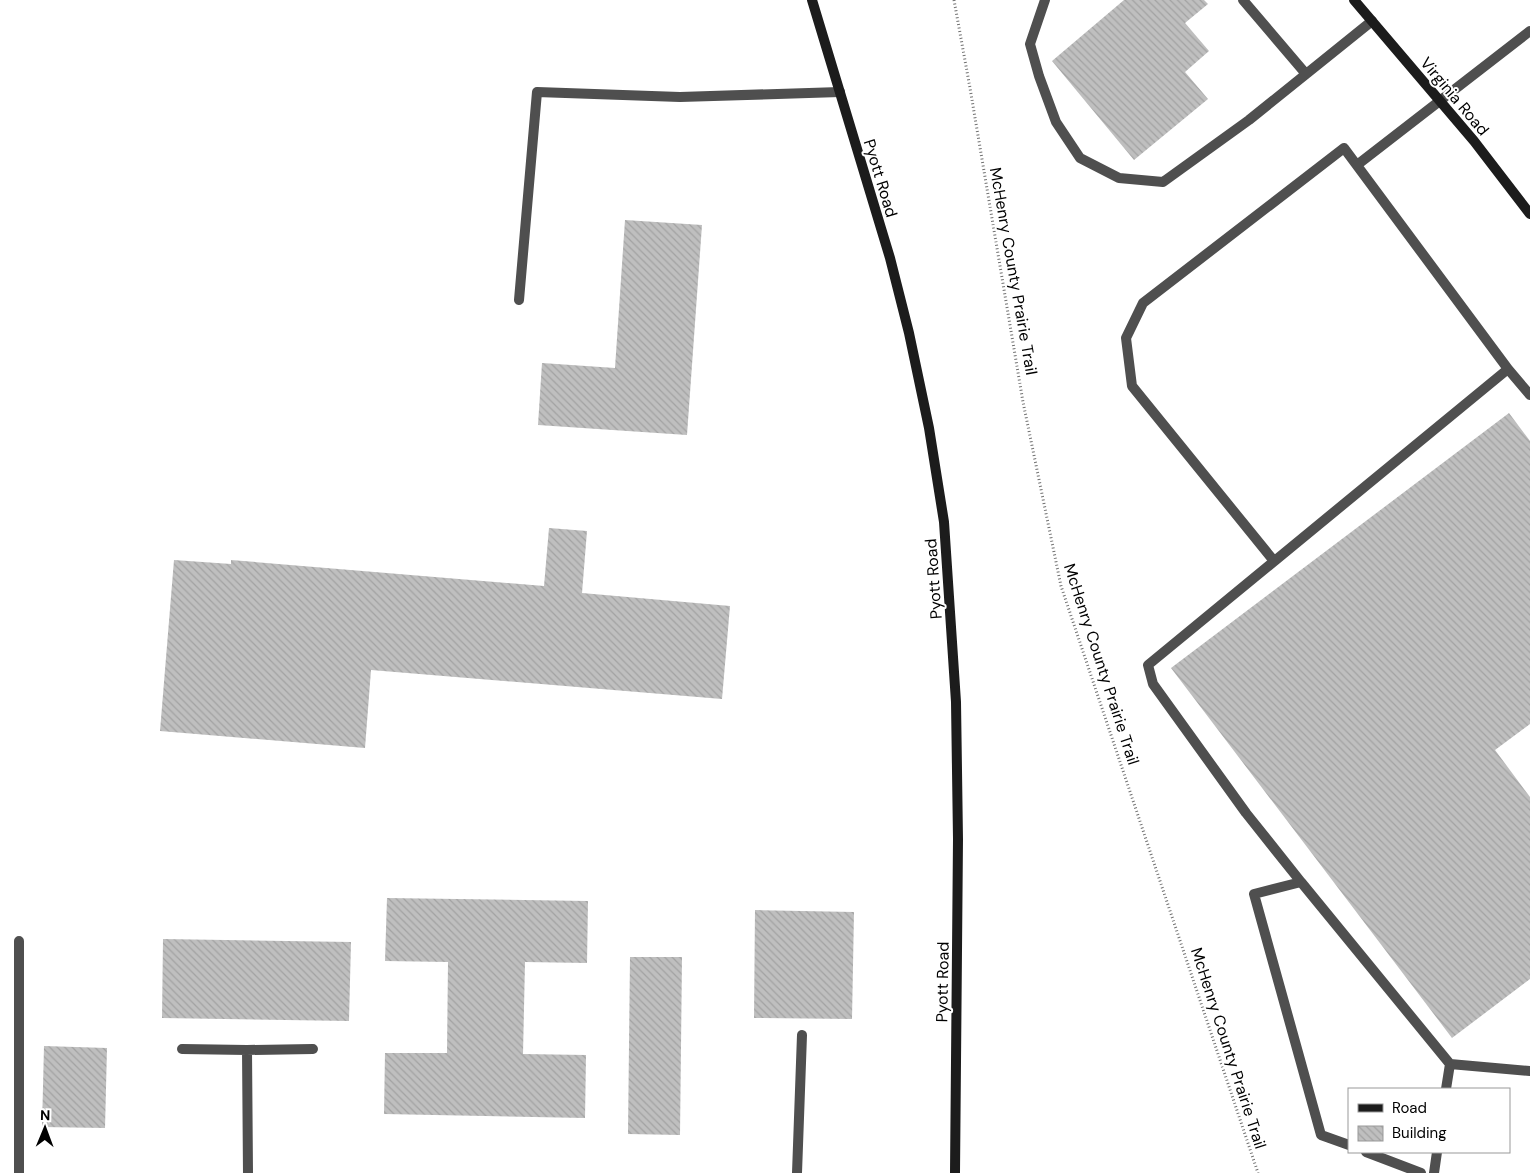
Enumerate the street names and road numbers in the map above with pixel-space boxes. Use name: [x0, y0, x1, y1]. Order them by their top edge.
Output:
street label: Virginia Road: [1416, 53, 1494, 140]
street label: Pyott Road: [859, 137, 902, 220]
street label: McHenry County Prairie Trail: [985, 166, 1042, 377]
street label: Pyott Road: [920, 538, 947, 620]
street label: McHenry County Prairie Trail: [1059, 561, 1144, 768]
street label: Pyott Road: [931, 942, 954, 1023]
street label: McHenry County Prairie Trail: [1186, 945, 1271, 1152]

